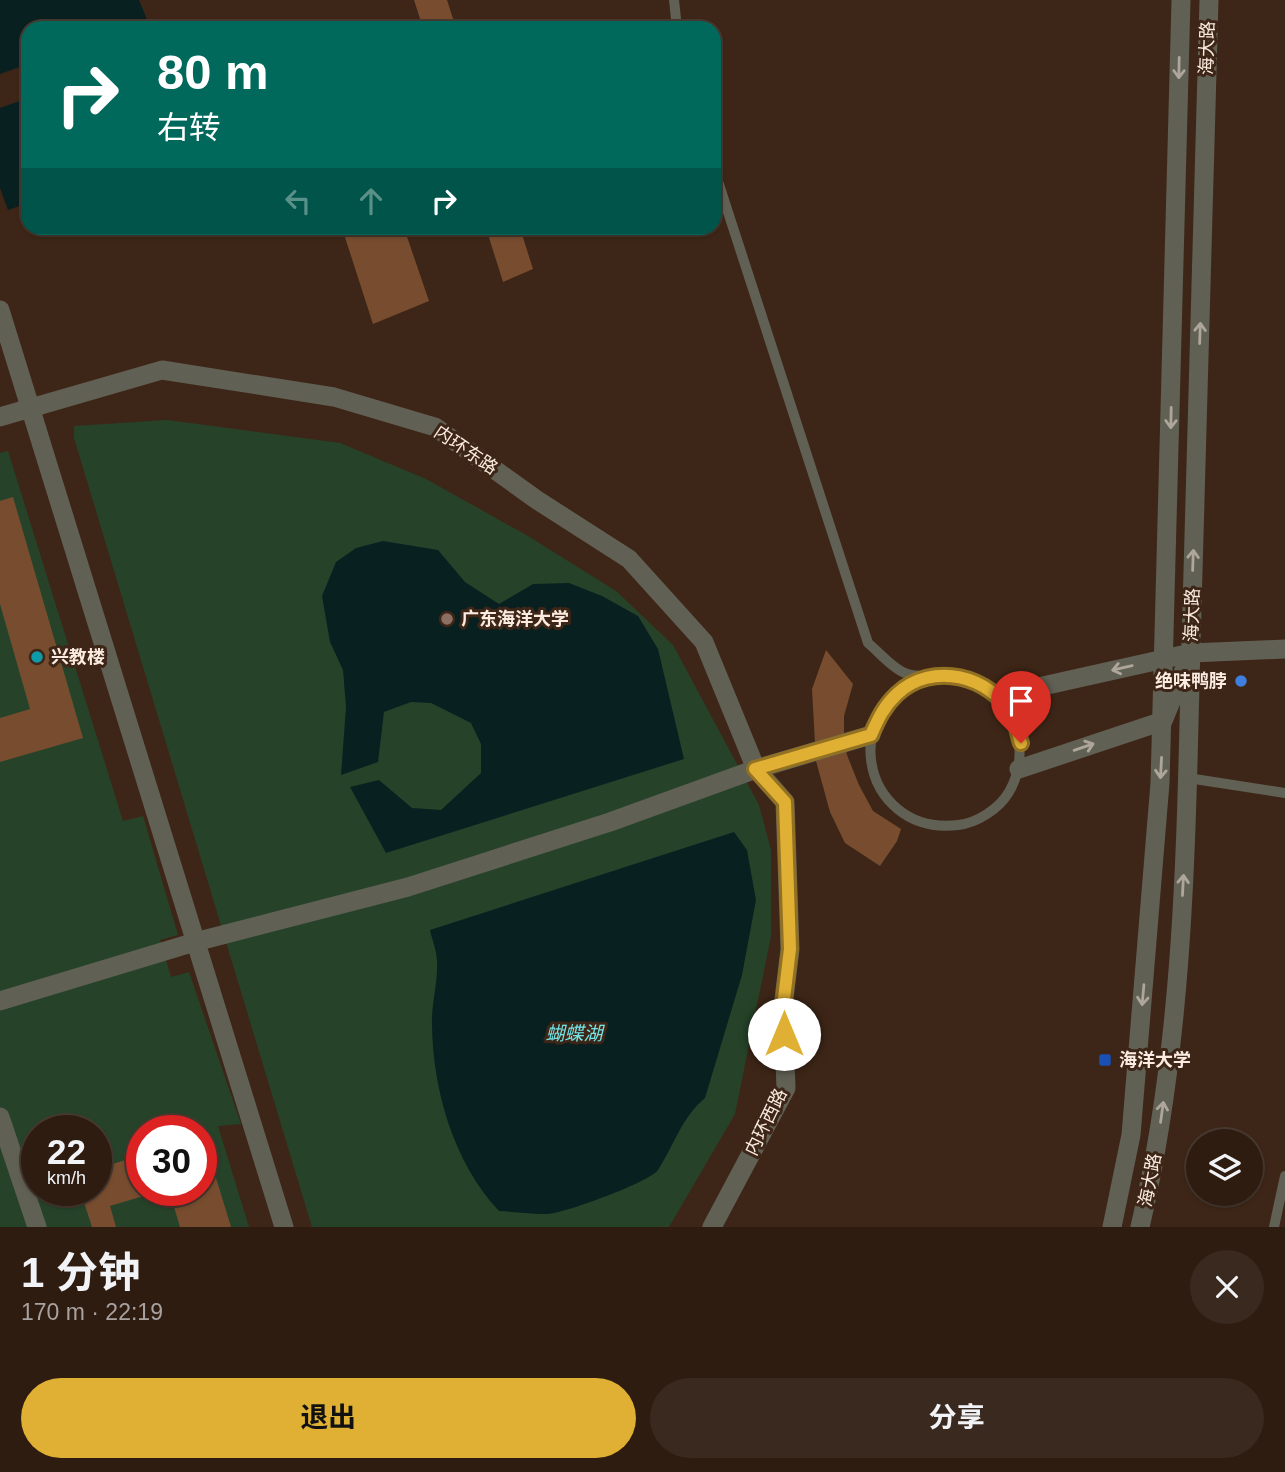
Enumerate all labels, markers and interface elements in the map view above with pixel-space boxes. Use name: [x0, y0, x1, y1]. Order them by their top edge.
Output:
street label: 海大路: [1196, 21, 1218, 75]
text: 80 m: [157, 45, 269, 99]
icon: right: [42, 49, 133, 140]
one-way arrow: [1172, 56, 1186, 79]
text: 右转: [157, 110, 221, 146]
icon: left: [279, 182, 317, 220]
icon: ahead: [352, 182, 390, 220]
icon: right: [425, 182, 463, 220]
one-way arrow: [1193, 322, 1206, 345]
one-way arrow: [1164, 406, 1178, 429]
street label: 内环东路: [431, 422, 501, 478]
one-way arrow: [1187, 549, 1200, 572]
street label: 海大路: [1181, 588, 1203, 642]
place label: 广东海洋大学: [461, 609, 569, 629]
marker: 广东海洋大学: [439, 611, 455, 627]
place label: 兴教楼: [51, 647, 105, 667]
marker: 兴教楼: [29, 649, 45, 665]
one-way arrow: [1112, 663, 1134, 676]
pin: [991, 671, 1051, 743]
place label: 绝味鸭脖: [1155, 671, 1227, 691]
marker: 绝味鸭脖: [1233, 673, 1249, 689]
icon: arrive: [1002, 682, 1040, 720]
one-way arrow: [1072, 740, 1094, 752]
one-way arrow: [1154, 756, 1167, 779]
one-way arrow: [1176, 874, 1189, 897]
one-way arrow: [1136, 983, 1149, 1006]
position arrow: [747, 997, 821, 1071]
water label: 蝴蝶湖: [545, 1023, 605, 1044]
place label: 海洋大学: [1119, 1050, 1191, 1070]
marker: 海洋大学: [1097, 1052, 1113, 1068]
street label: 内环西路: [741, 1085, 791, 1159]
one-way arrow: [1156, 1101, 1169, 1124]
speed limit sign: 30: [126, 1115, 217, 1206]
map controls: [1186, 1129, 1263, 1206]
button: layers: [1186, 1129, 1263, 1206]
text: 22: [47, 1132, 86, 1171]
street label: 海大路: [1135, 1152, 1165, 1208]
text: km/h: [47, 1168, 86, 1188]
text: 1 分钟: [21, 1249, 140, 1296]
button: close: [1190, 1250, 1264, 1324]
text: 170 m · 22:19: [21, 1299, 163, 1325]
button: 退出: [21, 1378, 636, 1458]
button: 分享: [650, 1378, 1264, 1458]

